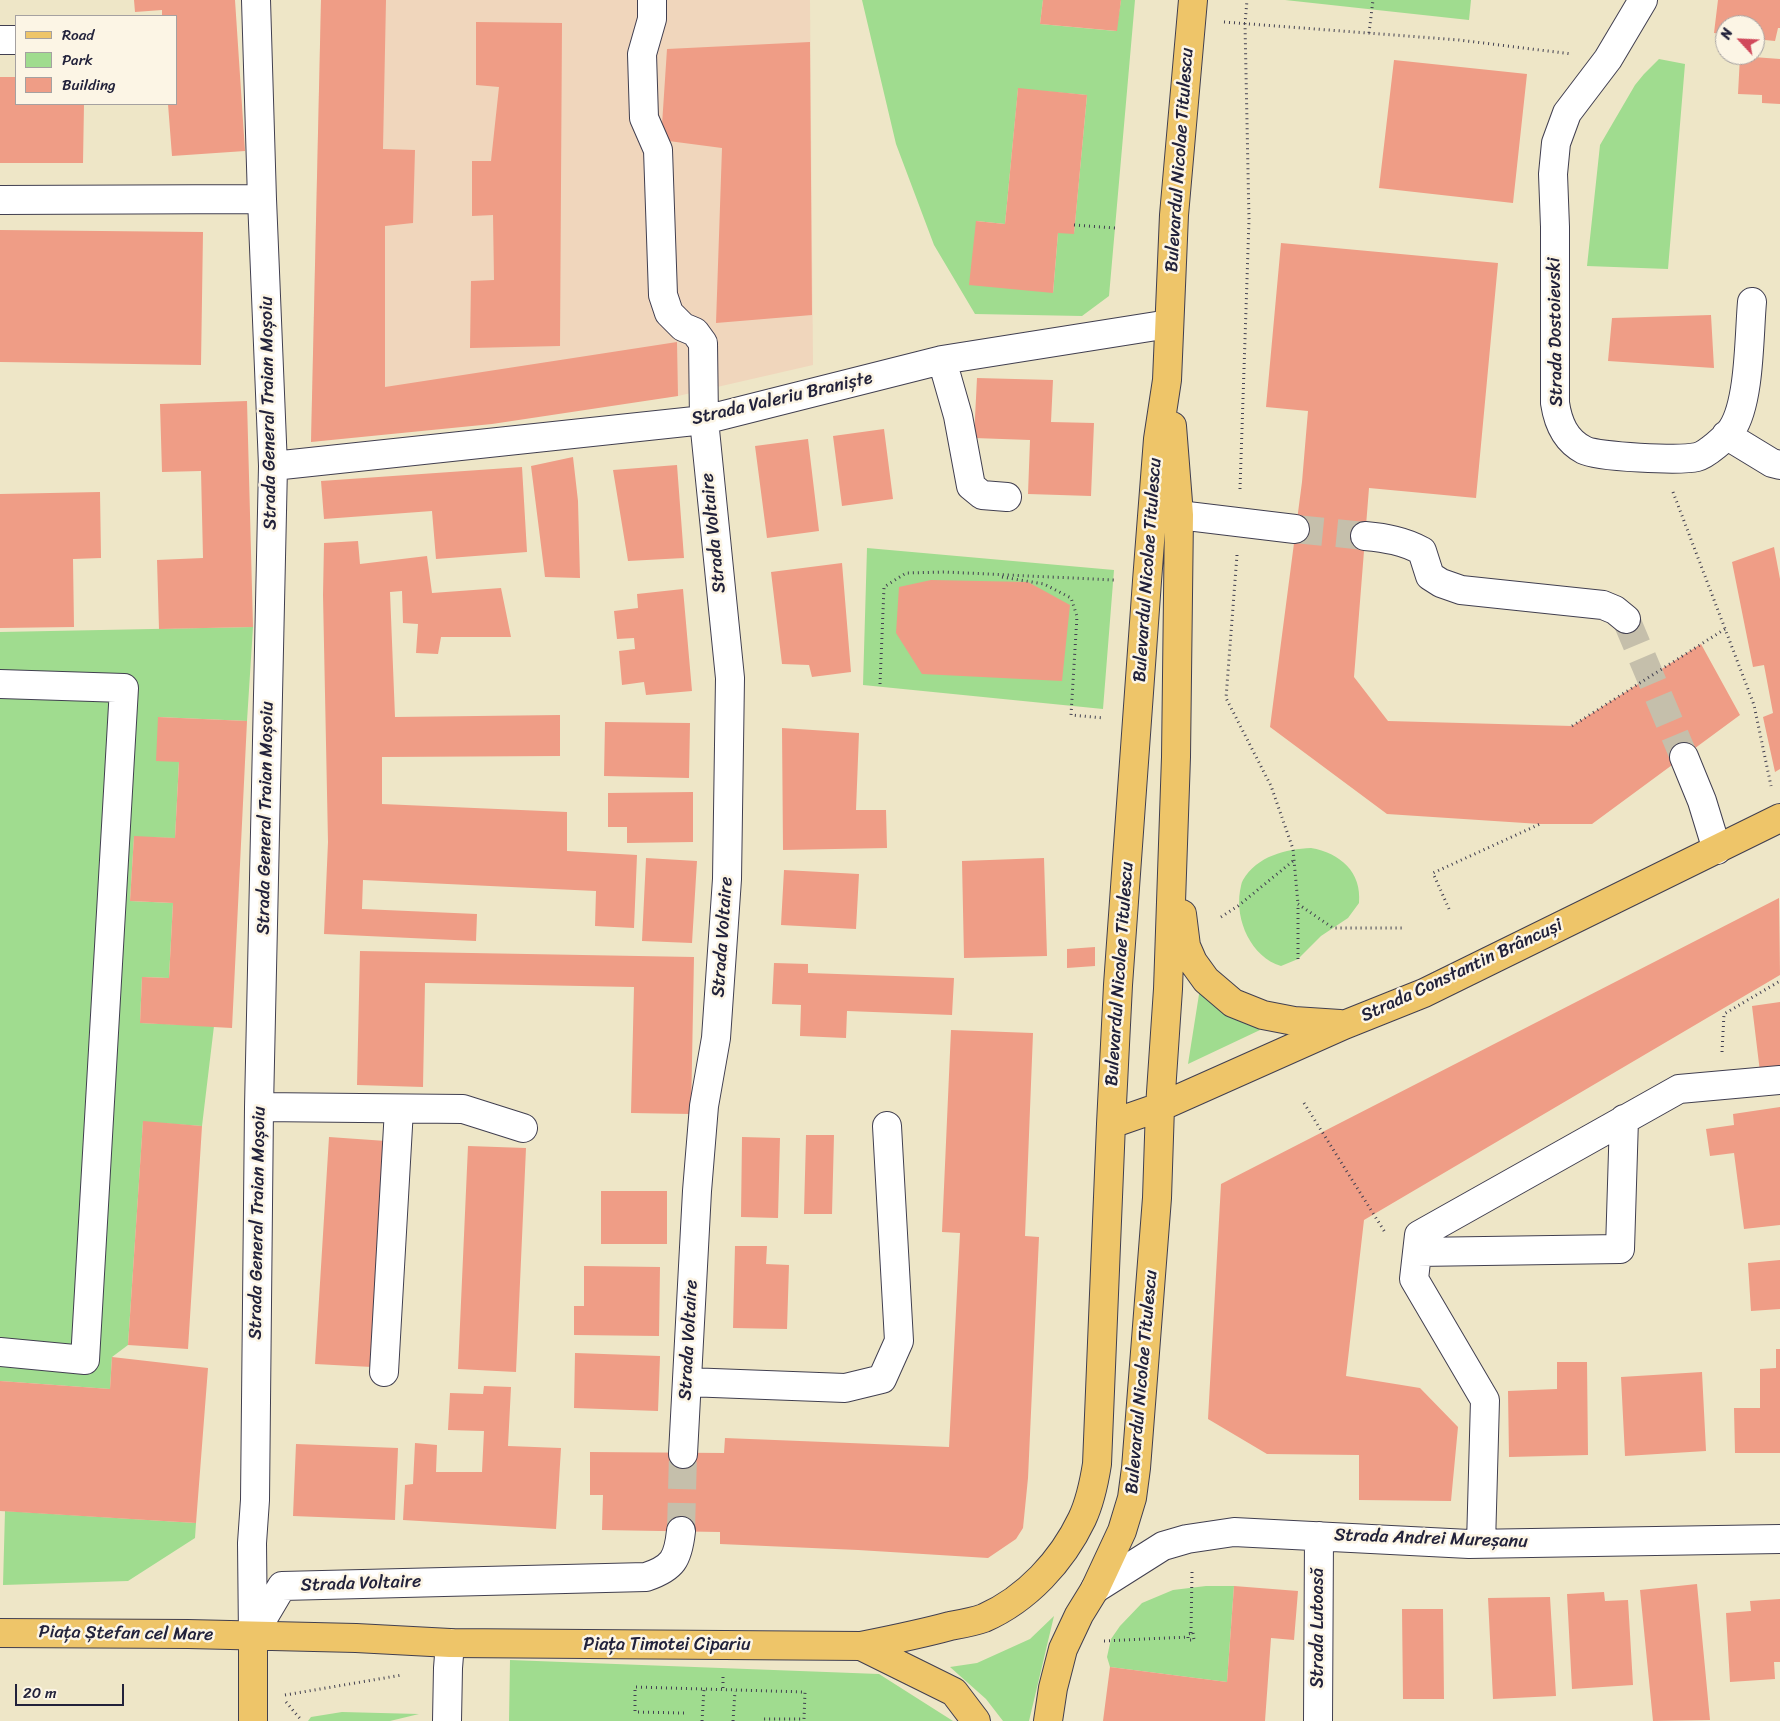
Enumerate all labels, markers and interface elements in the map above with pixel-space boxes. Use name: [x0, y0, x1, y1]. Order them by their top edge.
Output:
legend: [15, 15, 178, 105]
north arrow: [1715, 15, 1765, 65]
text: Road: [62, 22, 94, 48]
text: N: [1713, 24, 1740, 44]
text: Park: [62, 47, 93, 73]
street label: Bulevardul Nicolae Titulescu: [1161, 47, 1199, 273]
text: Building: [62, 72, 116, 98]
street label: Strada Dostoievski: [1544, 257, 1568, 407]
street label: Strada General Traian Moșoiu: [256, 296, 282, 530]
street label: Strada Valeriu Braniște: [689, 368, 875, 430]
street label: Bulevardul Nicolae Titulescu: [1129, 457, 1167, 683]
street label: Strada Voltaire: [697, 472, 731, 594]
street label: Strada General Traian Moșoiu: [253, 701, 279, 935]
street label: Bulevardul Nicolae Titulescu: [1101, 861, 1139, 1087]
street label: Strada Voltaire: [708, 876, 738, 998]
street label: Strada Constantin Brâncuși: [1358, 915, 1566, 1027]
street label: Strada General Traian Moșoiu: [245, 1106, 271, 1340]
street label: Bulevardul Nicolae Titulescu: [1121, 1269, 1163, 1495]
street label: Strada Voltaire: [675, 1279, 703, 1401]
street label: Strada Andrei Mureșanu: [1334, 1525, 1528, 1553]
street label: Strada Lutoasă: [1307, 1568, 1329, 1688]
street label: Strada Voltaire: [300, 1571, 422, 1597]
street label: Piața Ștefan cel Mare: [39, 1622, 213, 1646]
street label: Piața Timotei Cipariu: [583, 1634, 751, 1656]
scale bar: [18, 1674, 126, 1706]
text: 20 m: [23, 1680, 57, 1706]

